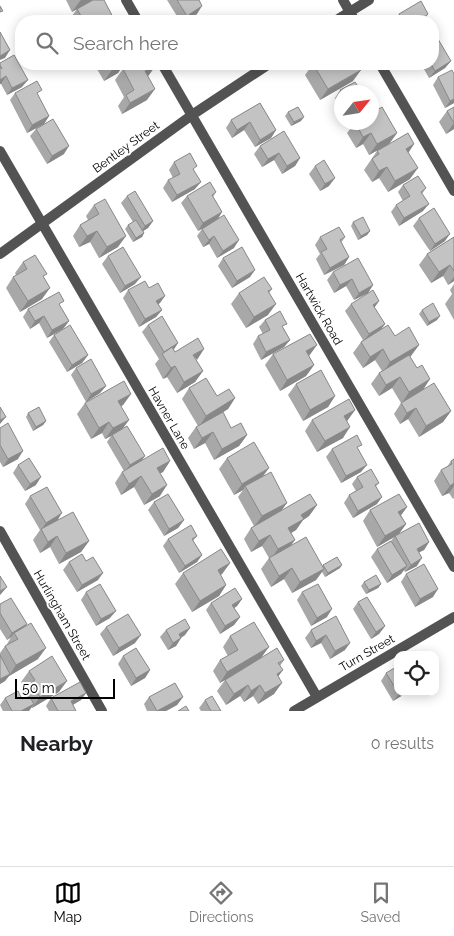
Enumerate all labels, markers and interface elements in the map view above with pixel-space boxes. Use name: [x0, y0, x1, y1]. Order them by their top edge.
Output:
search box: [15, 15, 439, 70]
icon: search: [33, 29, 61, 57]
text: Search here: [73, 32, 179, 54]
north arrow: [334, 85, 379, 130]
street label: Bentley Street: [90, 118, 162, 176]
street label: Hartwick Road: [293, 271, 345, 347]
street label: Havner Lane: [145, 384, 193, 452]
street label: Hurlingham Street: [31, 568, 93, 662]
street label: Turn Street: [337, 632, 397, 674]
map controls: [394, 651, 439, 696]
button: locate: [394, 651, 439, 696]
scale bar: [15, 676, 115, 699]
text: 50 m: [22, 680, 55, 696]
text: Nearby: [20, 731, 93, 756]
text: 0 results: [371, 734, 434, 753]
tab: Map: [53, 879, 82, 925]
tab: Directions: [189, 879, 254, 925]
tab: Saved: [360, 879, 401, 925]

